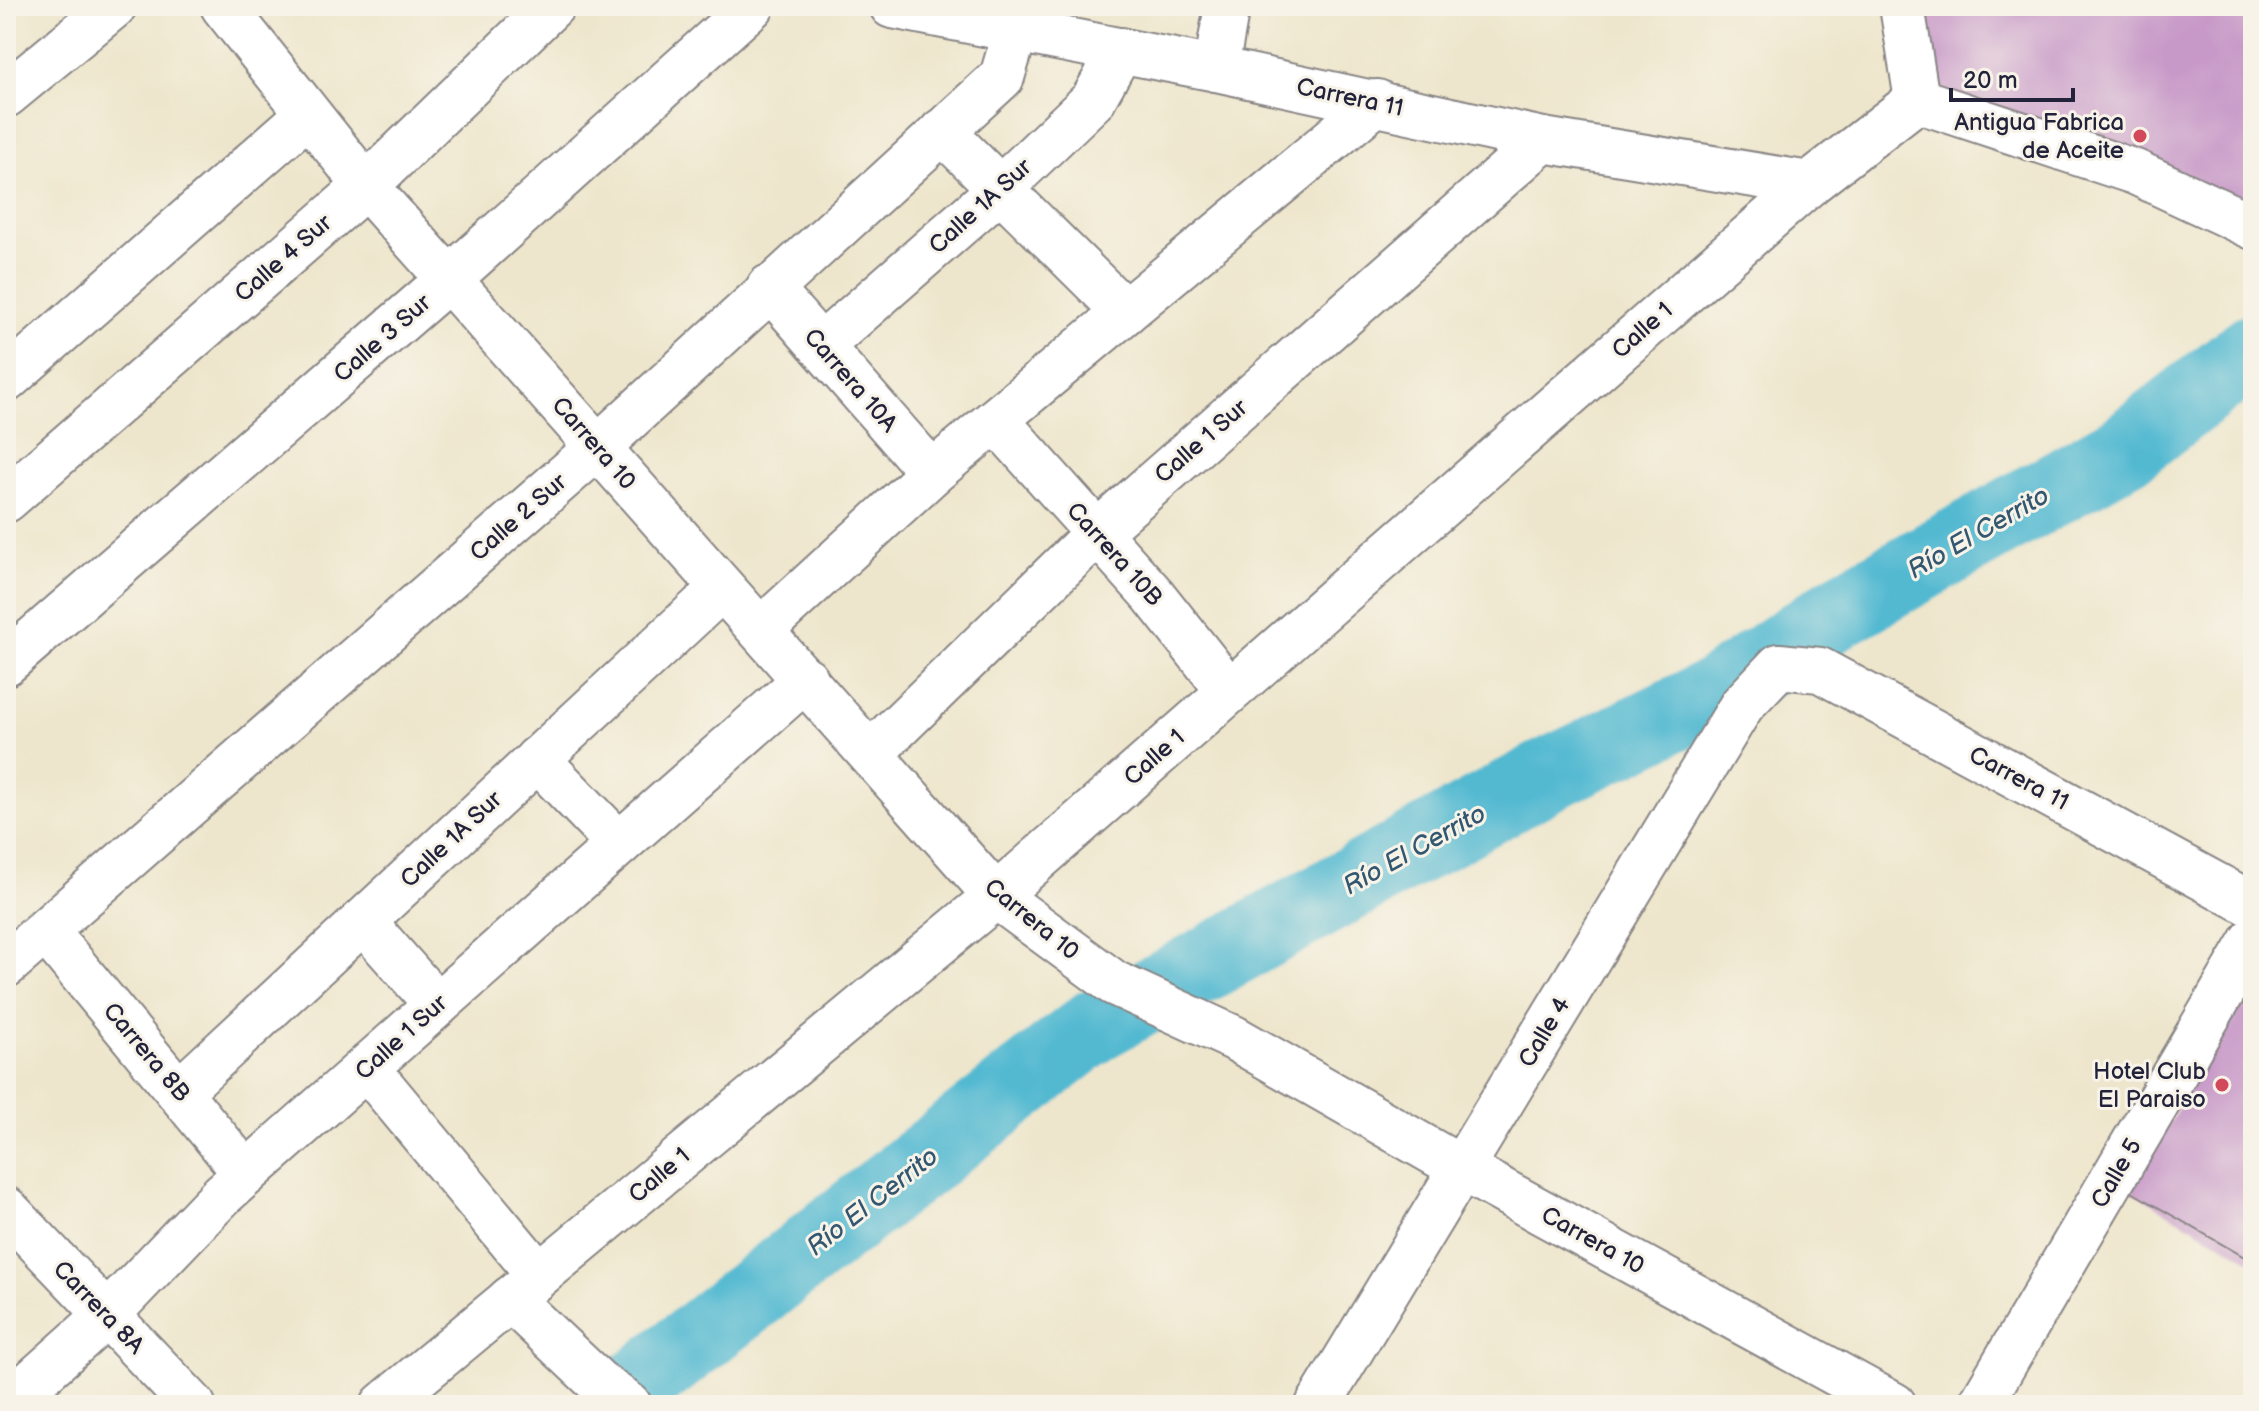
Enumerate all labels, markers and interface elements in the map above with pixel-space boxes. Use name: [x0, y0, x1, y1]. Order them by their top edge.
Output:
scale bar: [1951, 52, 2073, 102]
text: 20 m: [1963, 66, 2018, 95]
street label: Carrera 11: [1294, 72, 1406, 123]
place label: Antigua Fabrica de Aceite: [1954, 108, 2124, 165]
marker: Antigua Fabrica de Aceite: [2131, 127, 2149, 145]
street label: Calle 1A Sur: [923, 152, 1038, 260]
street label: Calle 4 Sur: [229, 208, 338, 308]
street label: Calle 3 Sur: [328, 288, 437, 388]
street label: Calle 1: [1606, 296, 1679, 365]
street label: Carrera 10A: [798, 322, 904, 438]
street label: Carrera 10: [545, 391, 642, 496]
street label: Calle 1 Sur: [1149, 393, 1254, 490]
street label: Calle 2 Sur: [464, 467, 573, 567]
water label: Río El Cerrito: [1903, 480, 2055, 586]
street label: Carrera 10B: [1060, 496, 1169, 612]
street label: Calle 1: [1118, 723, 1191, 792]
street label: Carrera 11: [1964, 740, 2074, 817]
street label: Calle 1A Sur: [394, 785, 508, 894]
water label: Río El Cerrito: [1338, 798, 1491, 902]
street label: Carrera 10: [978, 872, 1085, 966]
street label: Calle 1 Sur: [349, 988, 454, 1086]
street label: Calle 4: [1512, 992, 1577, 1073]
street label: Carrera 8B: [97, 997, 196, 1108]
place label: Hotel Club El Paraiso: [2093, 1057, 2206, 1114]
marker: Hotel Club El Paraiso: [2213, 1076, 2231, 1094]
street label: Calle 5: [2085, 1133, 2148, 1213]
street label: Calle 1: [623, 1141, 696, 1209]
water label: Río El Cerrito: [801, 1141, 945, 1263]
street label: Carrera 10: [1536, 1200, 1649, 1281]
street label: Carrera 8A: [47, 1255, 151, 1360]

